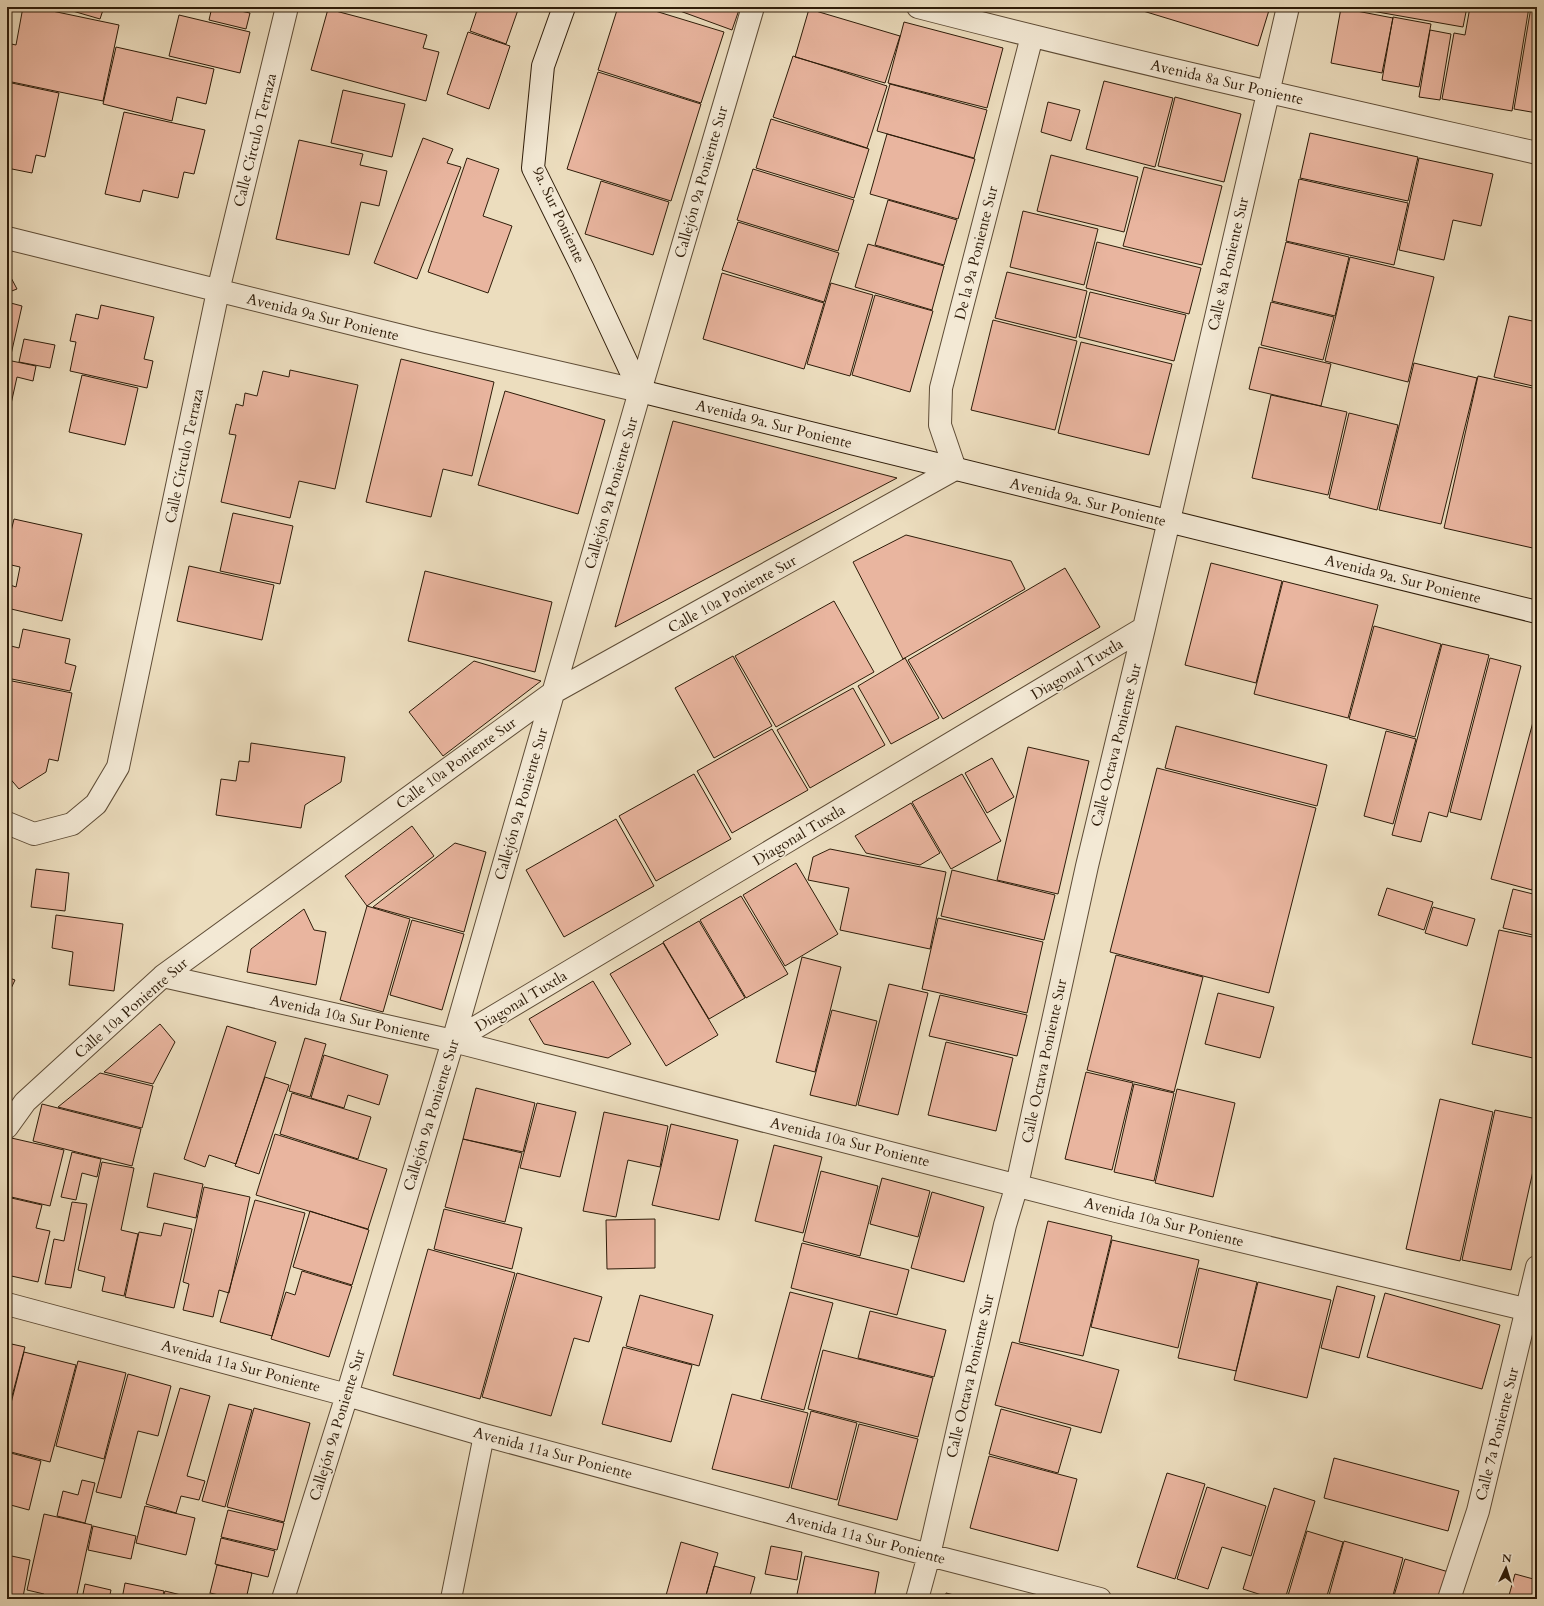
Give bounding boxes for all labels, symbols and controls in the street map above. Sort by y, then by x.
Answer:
street label: Avenida 8a Sur Poniente [1149,55,1306,109]
street label: Calle Círculo Terraza [229,71,281,209]
street label: Callejón 9a Poniente Sur [670,103,732,260]
street label: 9a. Sur Poniente [528,164,590,266]
street label: De la 9a Poniente Sur [950,183,1002,322]
street label: Calle 8a Poniente Sur [1203,195,1253,333]
street label: Avenida 9a Sur Poniente [245,288,401,346]
street label: Calle Círculo Terraza [160,386,208,525]
street label: Avenida 9a. Sur Poniente [694,395,854,453]
street label: Callejón 9a Poniente Sur [580,414,642,571]
street label: Avenida 9a. Sur Poniente [1008,473,1168,531]
street label: Calle 10a Poniente Sur [664,550,800,638]
street label: Avenida 9a. Sur Poniente [1323,550,1483,608]
street label: Diagonal Tuxtla [1027,633,1127,704]
street label: Calle Octava Poniente Sur [1086,661,1146,829]
street label: Calle 10a Poniente Sur [392,712,521,813]
street label: Callejón 9a Poniente Sur [490,725,552,882]
street label: Diagonal Tuxtla [749,799,849,870]
street label: Calle 10a Poniente Sur [70,953,192,1063]
street label: Diagonal Tuxtla [471,965,571,1036]
street label: Calle Octava Poniente Sur [1017,977,1071,1145]
street label: Avenida 10a Sur Poniente [268,990,432,1046]
street label: Callejón 9a Poniente Sur [398,1036,464,1193]
street label: Avenida 10a Sur Poniente [768,1112,932,1172]
street label: Avenida 10a Sur Poniente [1082,1192,1246,1252]
street label: Calle Octava Poniente Sur [941,1292,999,1460]
street label: Avenida 11a Sur Poniente [159,1335,323,1397]
street label: Callejón 9a Poniente Sur [304,1346,370,1503]
street label: Calle 7a Poniente Sur [1471,1365,1523,1503]
street label: Avenida 11a Sur Poniente [471,1422,635,1484]
street label: Avenida 11a Sur Poniente [784,1507,948,1569]
north arrow [1486,1548,1526,1588]
text: N [1501,1551,1512,1566]

